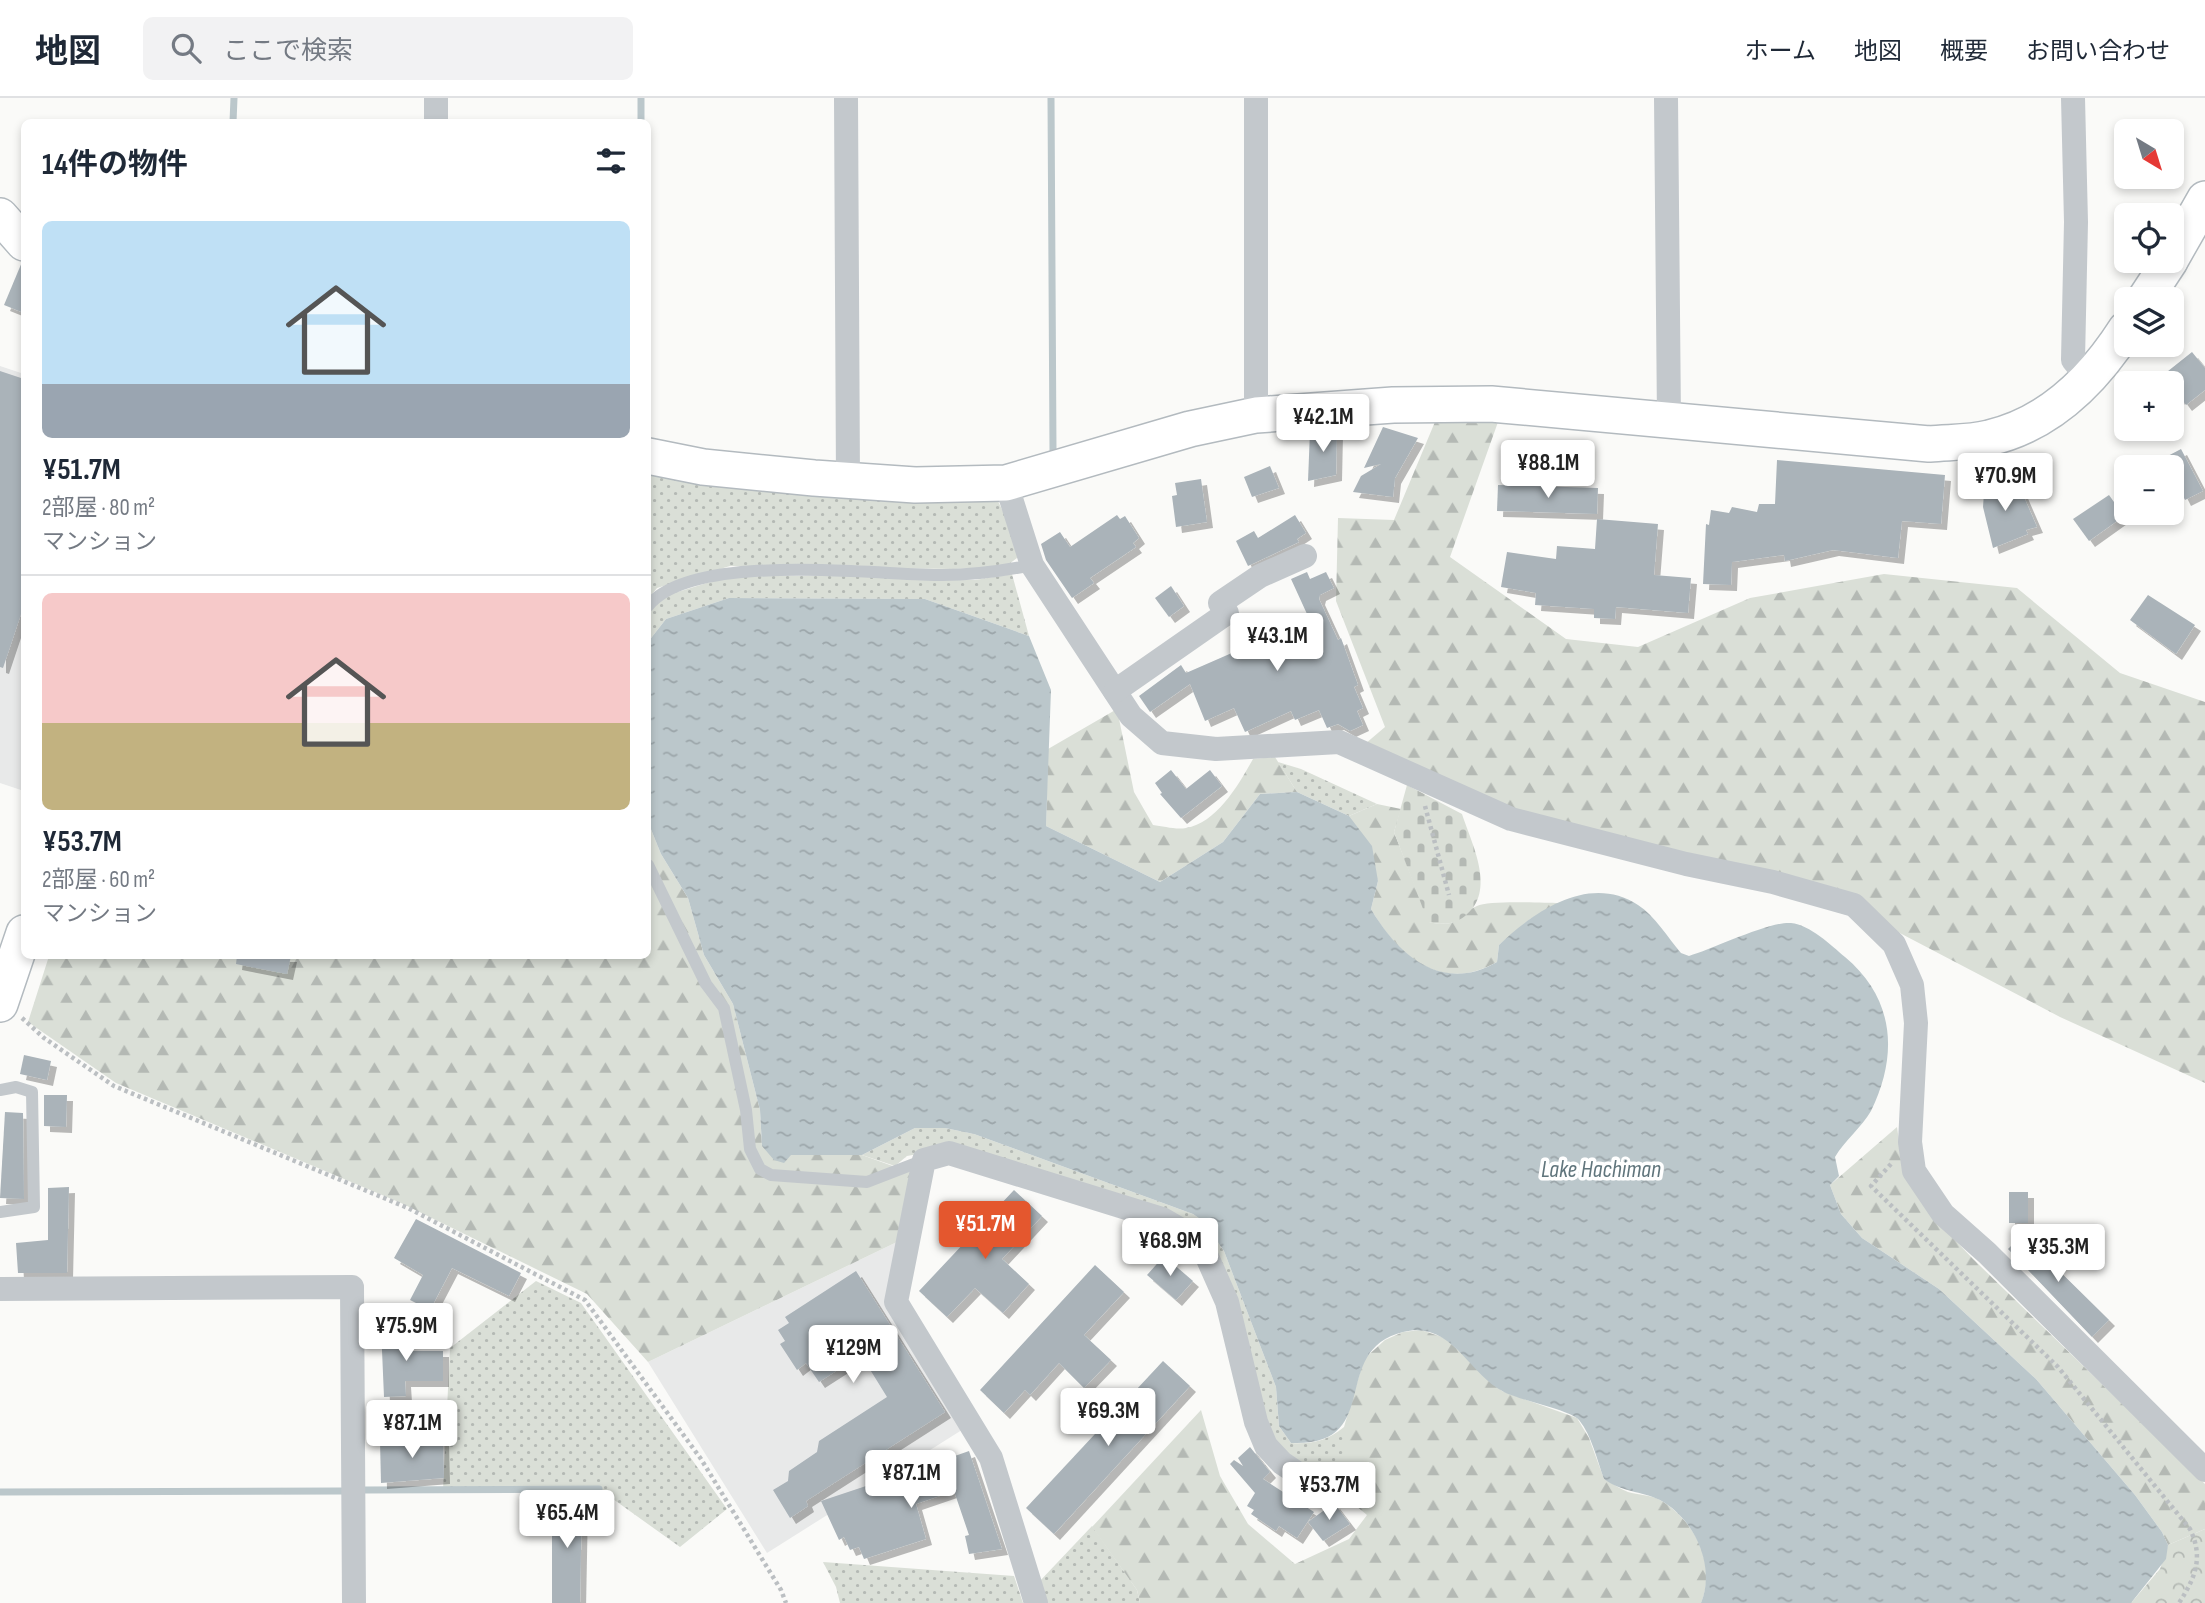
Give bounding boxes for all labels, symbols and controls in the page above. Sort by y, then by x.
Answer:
search box [143,17,633,80]
icon: search [167,29,205,67]
text: 地図 [35,32,101,72]
text: ここで検索 [223,36,353,67]
text: ホーム [1745,37,1816,66]
text: 地図 [1854,37,1902,66]
text: 概要 [1940,37,1988,66]
text: お問い合わせ [2026,37,2170,66]
north arrow [2114,119,2184,189]
map controls [2114,119,2184,525]
icon: filters [592,142,630,180]
text: 14件の物件 [42,147,188,183]
button: locate [2114,203,2184,273]
icon: home [273,267,399,393]
button: layers [2114,287,2184,357]
button: + [2114,371,2184,441]
pin: ¥42.1M [1266,394,1380,454]
text: ¥42.1M [1292,403,1354,431]
pin: ¥88.1M [1491,440,1605,500]
text: ¥88.1M [1517,449,1579,477]
text: ¥51.7M [42,452,121,488]
pin: ¥70.9M [1948,454,2062,513]
button: − [2114,455,2184,525]
text: ¥70.9M [1974,462,2036,490]
text: 2部屋 · 80 m² [42,494,155,522]
text: マンション [42,528,157,556]
pin: ¥43.1M [1220,614,1334,673]
text: ¥43.1M [1246,622,1308,650]
icon: home [273,639,399,765]
text: ¥53.7M [42,824,122,860]
text: 2部屋 · 60 m² [42,866,155,894]
text: マンション [42,900,157,928]
water label: Lake Hachiman [1541,1155,1661,1184]
pin: ¥51.7M [928,1202,1042,1261]
text: ¥51.7M [955,1210,1015,1238]
pin: ¥68.9M [1113,1218,1227,1278]
pin: ¥35.3M [2001,1224,2115,1284]
text: ¥68.9M [1138,1227,1202,1255]
text: ¥35.3M [2027,1233,2089,1261]
pin: ¥75.9M [349,1304,463,1363]
text: ¥75.9M [375,1312,437,1340]
pin: ¥129M [804,1326,902,1385]
text: ¥129M [825,1334,881,1362]
pin: ¥69.3M [1051,1388,1165,1448]
text: ¥69.3M [1076,1397,1140,1425]
pin: ¥87.1M [355,1400,469,1460]
text: ¥87.1M [382,1409,442,1437]
pin: ¥87.1M [854,1450,968,1510]
text: ¥87.1M [881,1459,941,1487]
pin: ¥53.7M [1272,1462,1386,1522]
text: ¥53.7M [1298,1471,1360,1499]
pin: ¥65.4M [510,1490,624,1550]
text: ¥65.4M [535,1499,599,1527]

